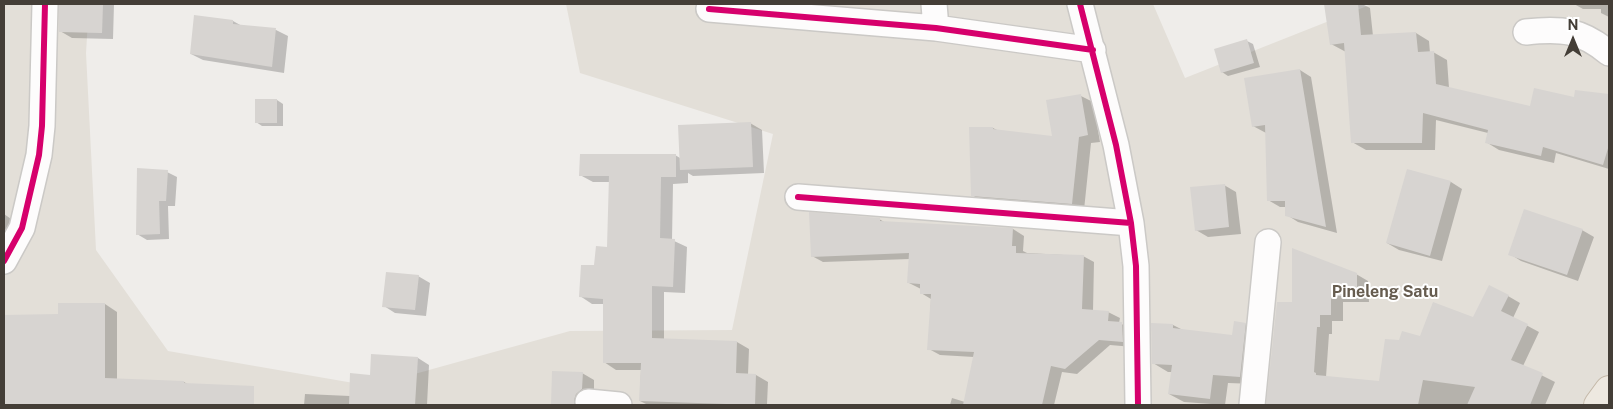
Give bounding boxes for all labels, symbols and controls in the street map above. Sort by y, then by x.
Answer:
north arrow [1548,15,1598,65]
text: N [1568,17,1578,33]
district label: Pineleng Satu [1332,282,1438,302]

